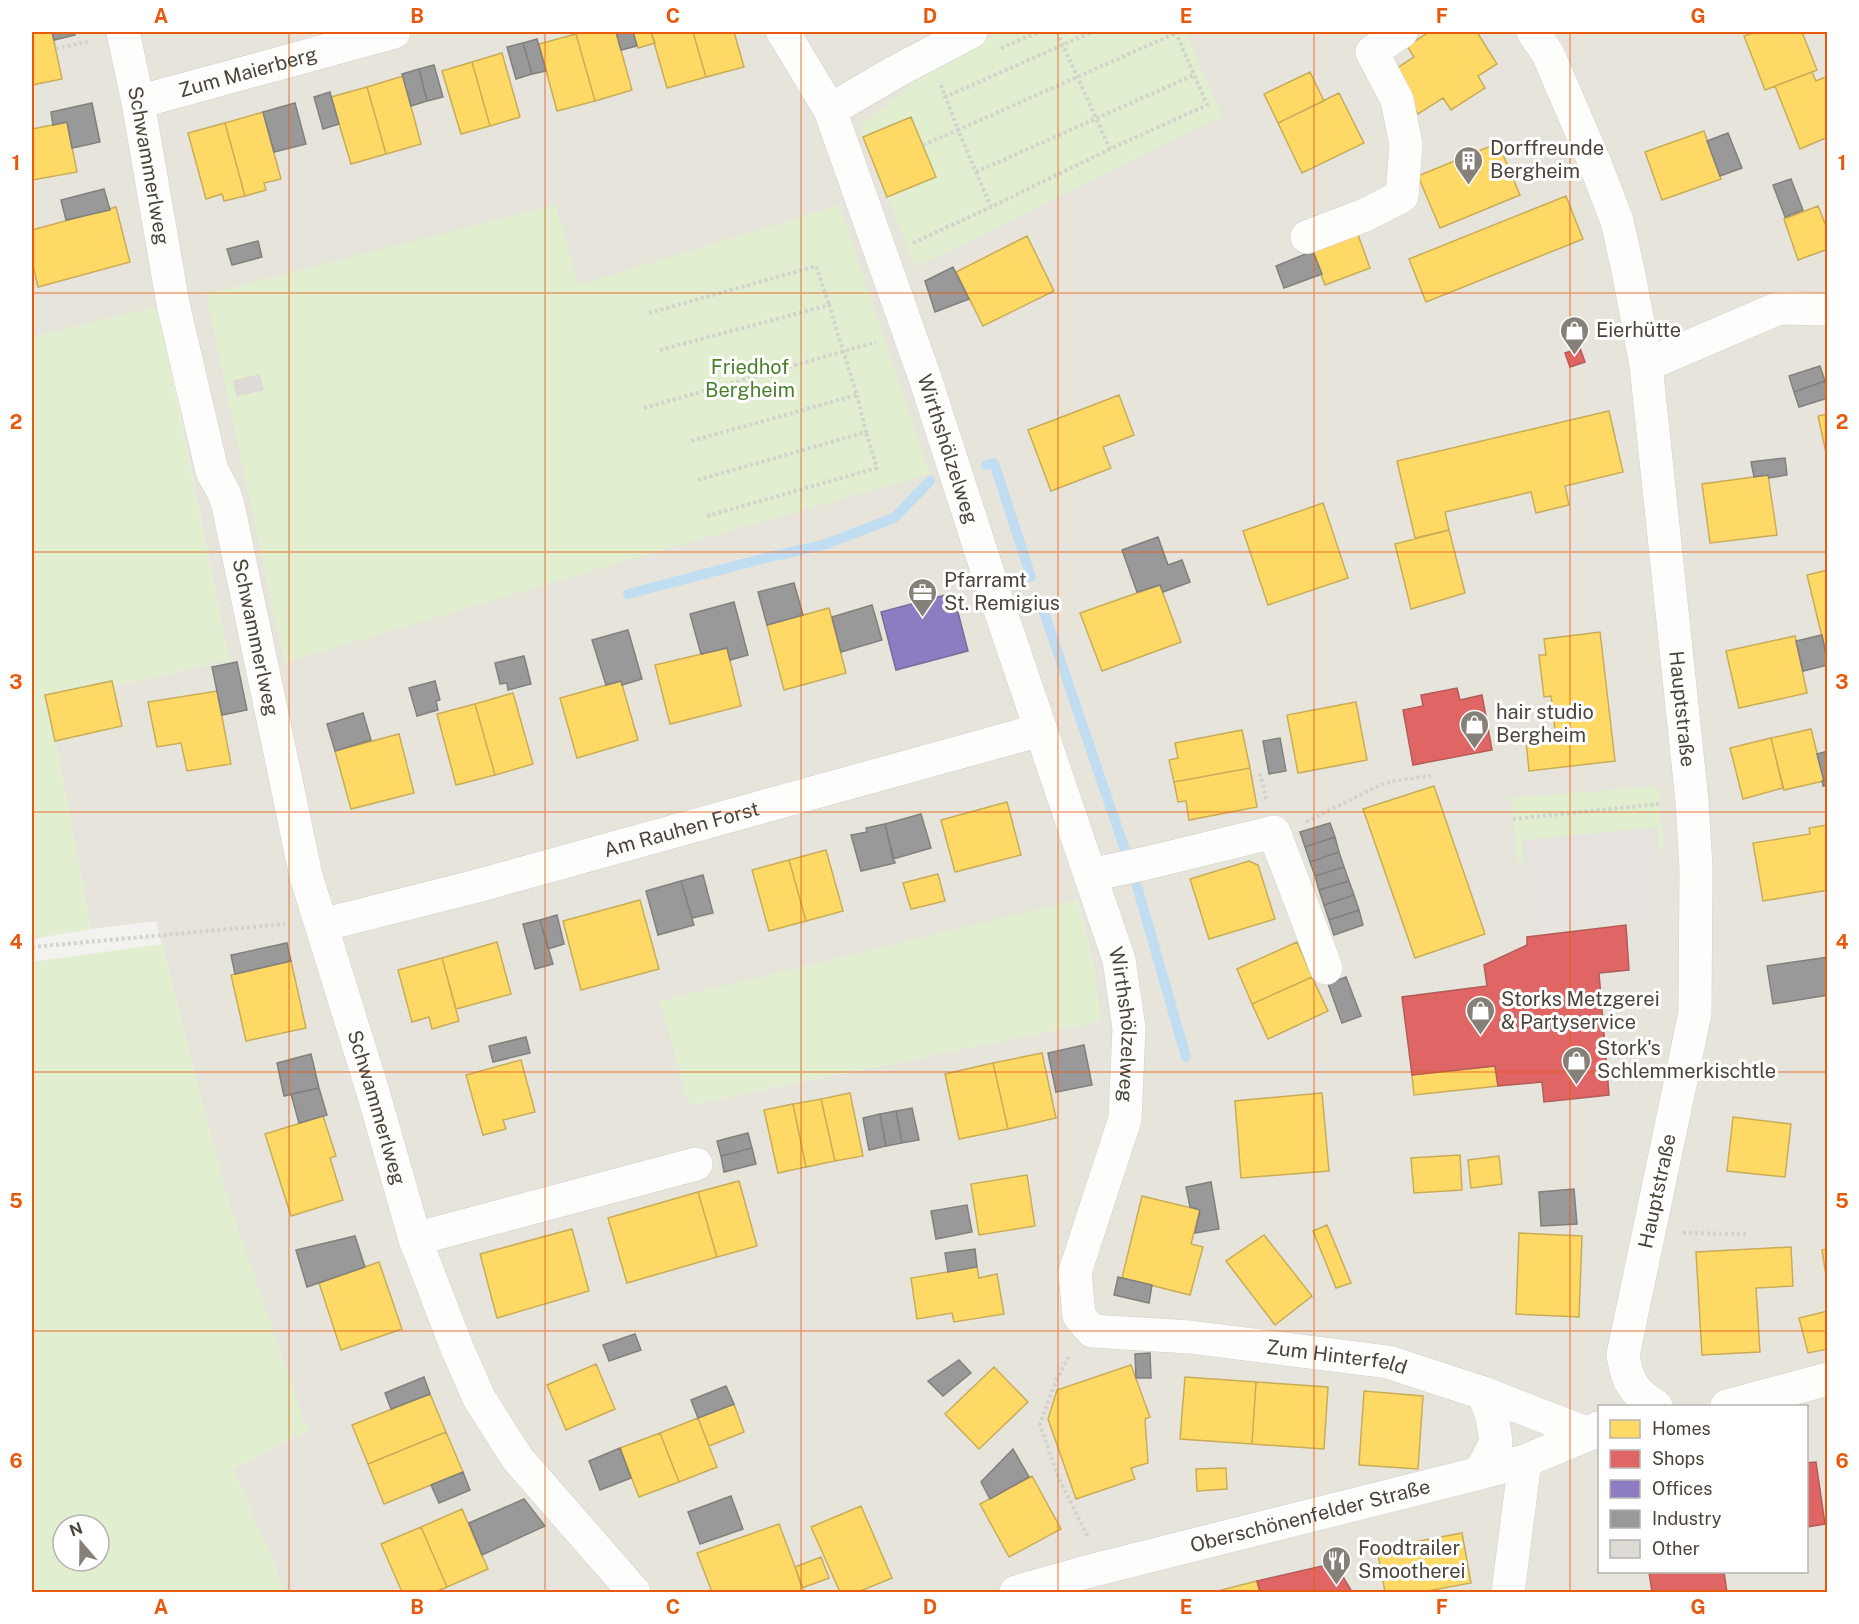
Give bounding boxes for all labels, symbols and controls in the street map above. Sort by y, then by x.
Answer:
text: A [154,4,168,28]
text: B [410,4,424,28]
text: C [666,4,680,28]
text: D [923,4,937,28]
text: E [1180,4,1192,28]
text: F [1436,4,1448,28]
text: G [1690,4,1706,28]
street label: Zum Maierberg [176,42,320,102]
street label: Schwammerlweg [123,84,175,247]
place label: Dorffreunde Bergheim [1490,136,1604,183]
building icon: Dorffreunde Bergheim [1453,144,1485,186]
text: 1 [12,151,20,175]
text: 1 [1838,151,1846,175]
shop icon: Eierhütte [1559,314,1591,356]
place label: Eierhütte [1596,318,1681,342]
park label: Friedhof Bergheim [705,355,795,402]
street label: Wirthshölzelweg [913,371,983,527]
text: 2 [10,410,22,434]
text: 2 [1836,410,1848,434]
street label: Schwammerlweg [228,556,284,718]
place label: Pfarramt St. Remigius [944,568,1060,615]
office icon: Pfarramt St. Remigius [907,576,939,618]
street label: Hauptstraße [1664,650,1700,768]
text: 3 [9,670,23,694]
text: 3 [1835,670,1849,694]
place label: hair studio Bergheim [1496,700,1594,747]
shop icon: hair studio Bergheim [1459,708,1491,750]
street label: Am Rauhen Forst [601,796,762,862]
text: 4 [9,930,23,954]
text: 4 [1835,930,1849,954]
street label: Wirthshölzelweg [1104,944,1141,1103]
place label: Storks Metzgerei & Partyservice [1501,987,1660,1034]
shop icon: Storks Metzgerei & Partyservice [1464,994,1496,1036]
street label: Schwammerlweg [343,1027,411,1188]
place label: Stork's Schlemmerkischtle [1597,1036,1776,1083]
shop icon: Stork's Schlemmerkischtle [1560,1044,1592,1086]
street label: Hauptstraße [1633,1131,1681,1251]
text: 5 [9,1189,23,1213]
text: 5 [1835,1189,1849,1213]
street label: Zum Hinterfeld [1265,1335,1410,1379]
legend [1598,1405,1808,1573]
text: Homes [1652,1418,1711,1439]
text: Shops [1652,1448,1704,1469]
text: 6 [9,1449,23,1473]
text: 6 [1835,1449,1849,1473]
street label: Oberschönenfelder Straße [1188,1474,1433,1557]
text: Offices [1652,1478,1712,1499]
text: Industry [1652,1508,1722,1529]
north arrow [51,1513,111,1573]
text: N [67,1518,85,1540]
place label: Foodtrailer Smootherei [1358,1536,1465,1583]
text: Other [1652,1538,1700,1559]
restaurant icon: Foodtrailer Smootherei [1321,1544,1353,1586]
text: A [154,1595,168,1619]
text: B [410,1595,424,1619]
text: C [666,1595,680,1619]
text: D [923,1595,937,1619]
text: E [1180,1595,1192,1619]
text: F [1436,1595,1448,1619]
text: G [1690,1595,1706,1619]

